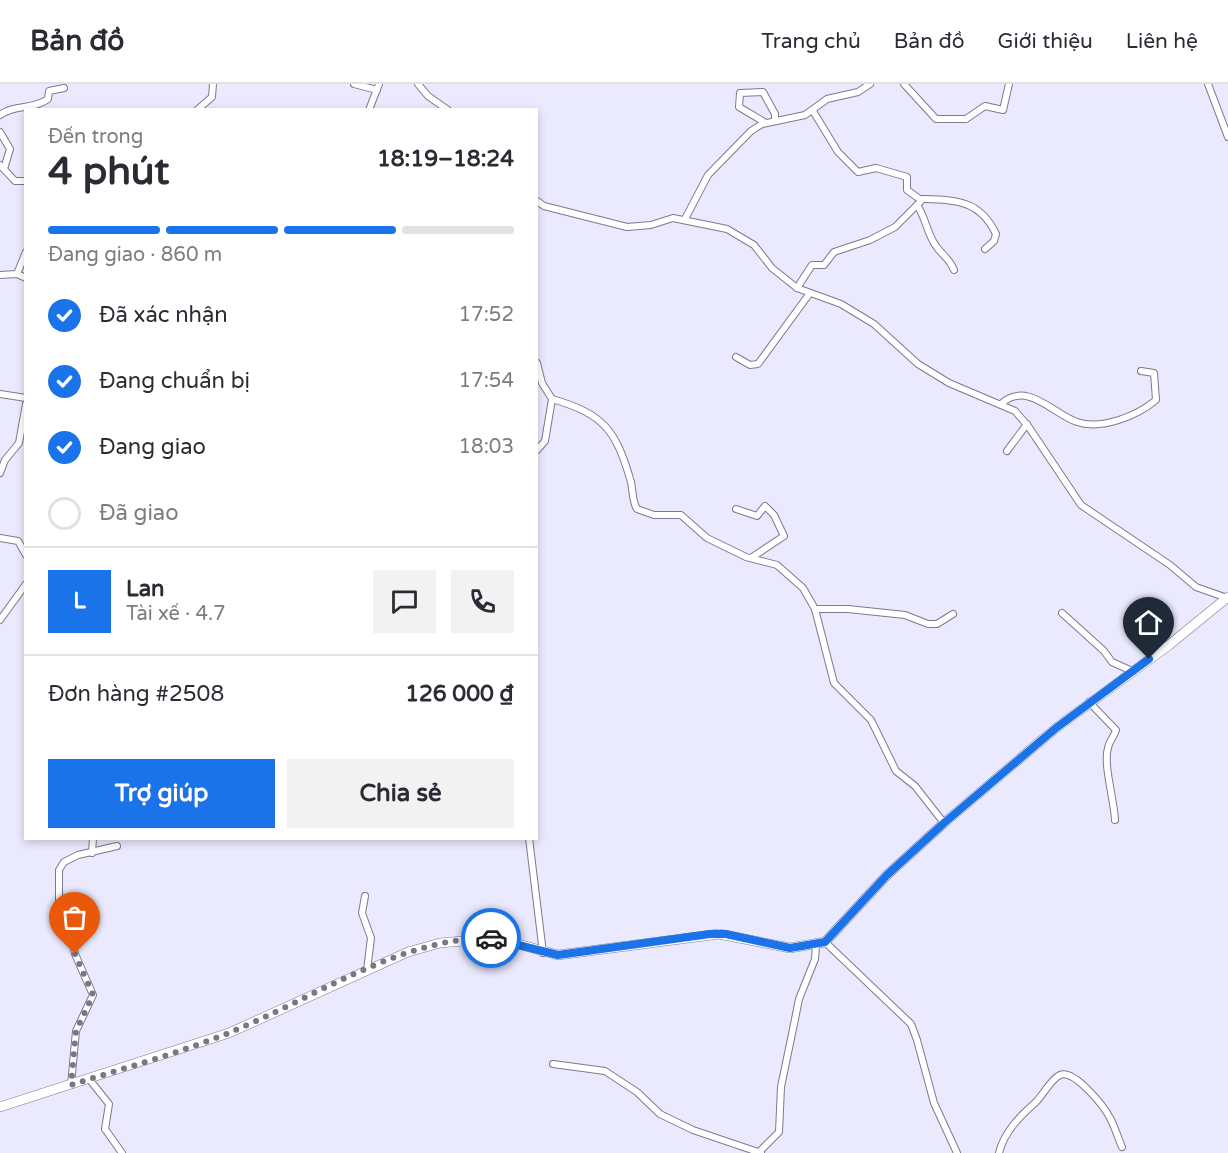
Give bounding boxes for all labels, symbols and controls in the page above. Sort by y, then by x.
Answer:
text: Bản đồ [30,24,124,58]
text: Trang chủ [761,29,861,54]
text: Bản đồ [894,29,965,54]
text: Giới thiệu [998,29,1093,54]
text: Liên hệ [1126,29,1198,54]
text: Đến trong [48,125,143,149]
text: 18:19–18:24 [377,146,514,172]
text: 4 phút [48,148,170,195]
text: Đang giao · 860 m [48,243,222,267]
icon: check [48,299,81,332]
text: Đã xác nhận [99,302,228,328]
text: 17:52 [459,303,514,327]
icon: check [48,365,81,398]
text: Đang chuẩn bị [99,368,250,394]
text: 17:54 [459,369,514,393]
icon: check [48,431,81,464]
text: Đang giao [99,434,206,460]
text: 18:03 [459,435,514,459]
text: Đã giao [99,500,179,526]
button: chat [373,570,436,633]
button: phone [451,570,514,633]
text: Lan [126,576,164,602]
text: L [73,588,86,614]
pin [1123,597,1174,659]
text: Tài xế · 4.7 [126,602,226,626]
icon: home [1132,606,1165,639]
text: Đơn hàng #2508 [48,681,224,707]
text: 126 000 ₫ [405,681,514,707]
button: Trợ giúp [48,759,275,828]
button: Chia sẻ [287,759,514,828]
pin [49,892,100,954]
icon: bag [58,901,91,934]
courier [461,908,521,968]
icon: car [475,922,508,955]

